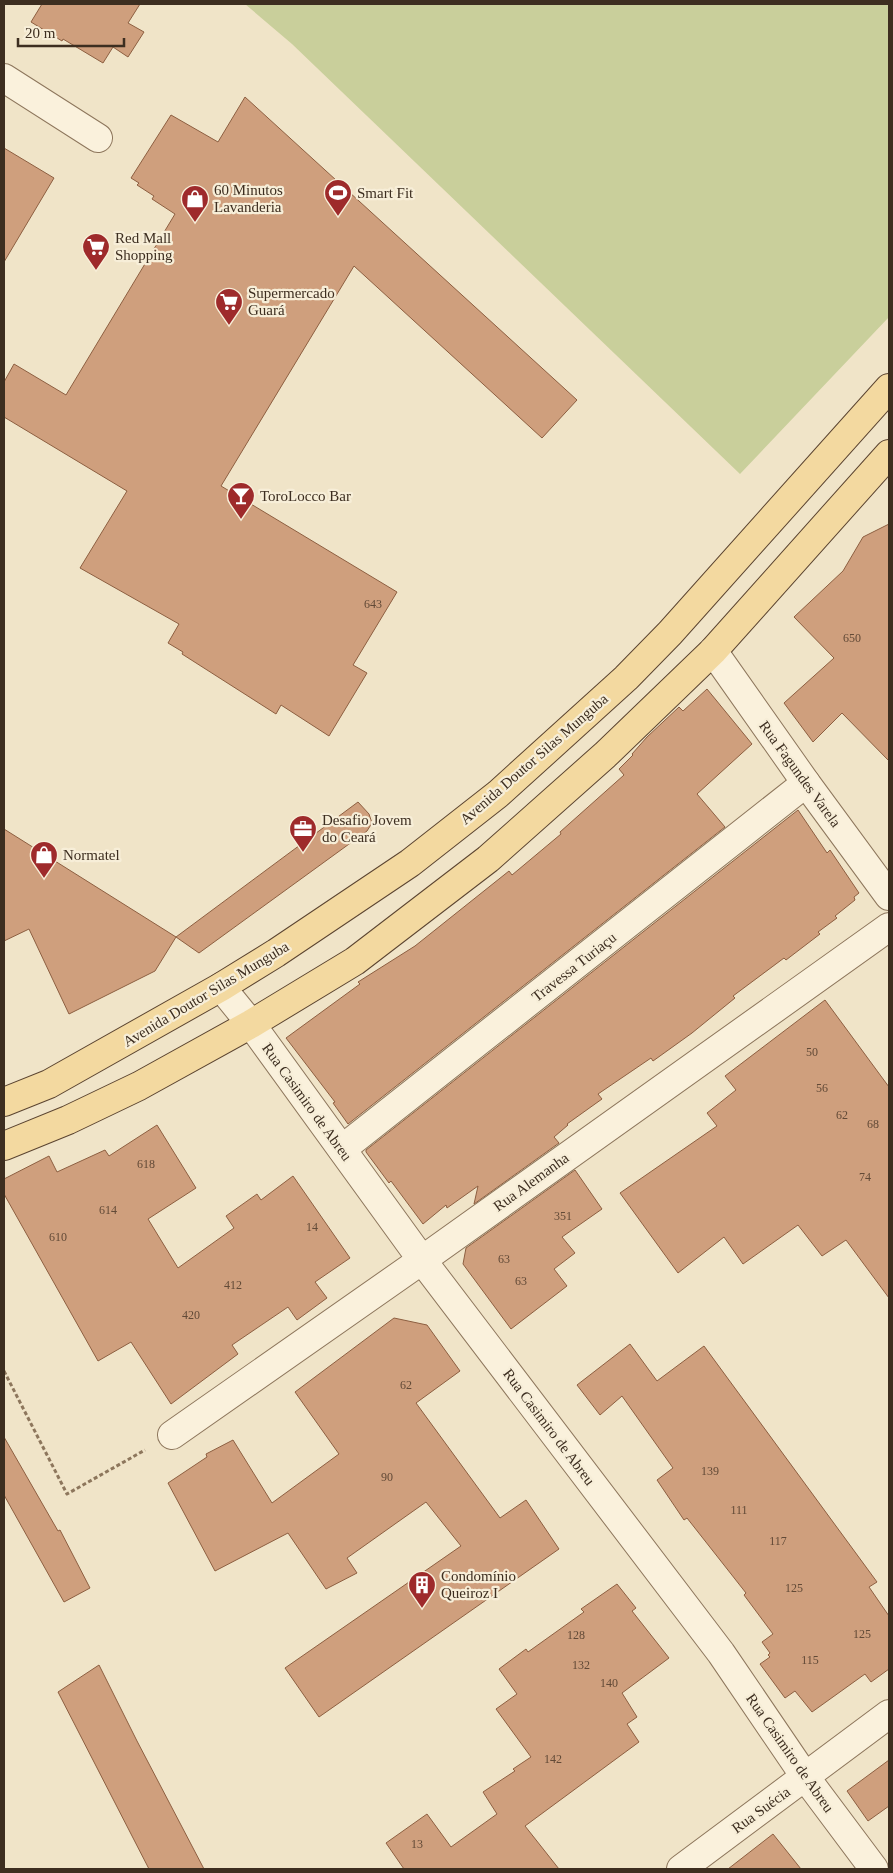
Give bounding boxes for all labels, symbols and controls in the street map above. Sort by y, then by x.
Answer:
scale bar [18,15,124,47]
text: 20 m [25,25,56,41]
sports icon: Smart Fit [323,178,353,217]
place label: 60 Minutos Lavanderia [214,182,283,215]
shop icon: 60 Minutos Lavanderia [180,184,210,223]
place label: Smart Fit [357,185,414,201]
place label: Red Mall Shopping [115,230,173,263]
supermarket icon: Red Mall Shopping [81,232,111,271]
place label: Supermercado Guará [248,285,335,318]
supermarket icon: Supermercado Guará [214,287,244,326]
bar icon: ToroLocco Bar [226,481,256,520]
place label: ToroLocco Bar [260,488,351,504]
house number: 643 [364,597,382,611]
house number: 650 [843,631,861,645]
street label: Avenida Doutor Silas Munguba [457,690,611,827]
street label: Rua Fagundes Varela [756,718,844,830]
place label: Desafio Jovem do Ceará [322,812,412,845]
office icon: Desafio Jovem do Ceará [288,814,318,853]
shop icon: Normatel [29,840,59,879]
place label: Normatel [63,847,120,863]
street label: Travessa Turiaçu [529,929,620,1005]
street label: Avenida Doutor Silas Munguba [120,938,292,1050]
street label: Rua Casimiro de Abreu [259,1040,355,1164]
house number: 50 [806,1045,818,1059]
house number: 56 [816,1081,828,1095]
house number: 62 [836,1108,848,1122]
house number: 68 [867,1117,879,1131]
street label: Rua Alemanha [490,1149,572,1215]
house number: 618 [137,1157,155,1171]
house number: 74 [859,1170,871,1184]
house number: 614 [99,1203,117,1217]
house number: 351 [554,1209,572,1223]
house number: 14 [306,1220,318,1234]
house number: 610 [49,1230,67,1244]
house number: 63 [498,1252,510,1266]
house number: 63 [515,1274,527,1288]
house number: 412 [224,1278,242,1292]
house number: 420 [182,1308,200,1322]
street label: Rua Casimiro de Abreu [500,1366,598,1489]
house number: 62 [400,1378,412,1392]
house number: 139 [701,1464,719,1478]
house number: 90 [381,1470,393,1484]
house number: 111 [730,1503,748,1517]
house number: 117 [769,1534,787,1548]
place label: Condomínio Queiroz I [441,1568,516,1601]
building icon: Condomínio Queiroz I [407,1570,437,1609]
house number: 125 [785,1581,803,1595]
house number: 125 [853,1627,871,1641]
house number: 128 [567,1628,585,1642]
house number: 115 [801,1653,819,1667]
house number: 132 [572,1658,590,1672]
house number: 140 [600,1676,618,1690]
street label: Rua Casimiro de Abreu [743,1691,837,1816]
house number: 142 [544,1752,562,1766]
street label: Rua Suécia [729,1783,793,1836]
house number: 13 [411,1837,423,1851]

